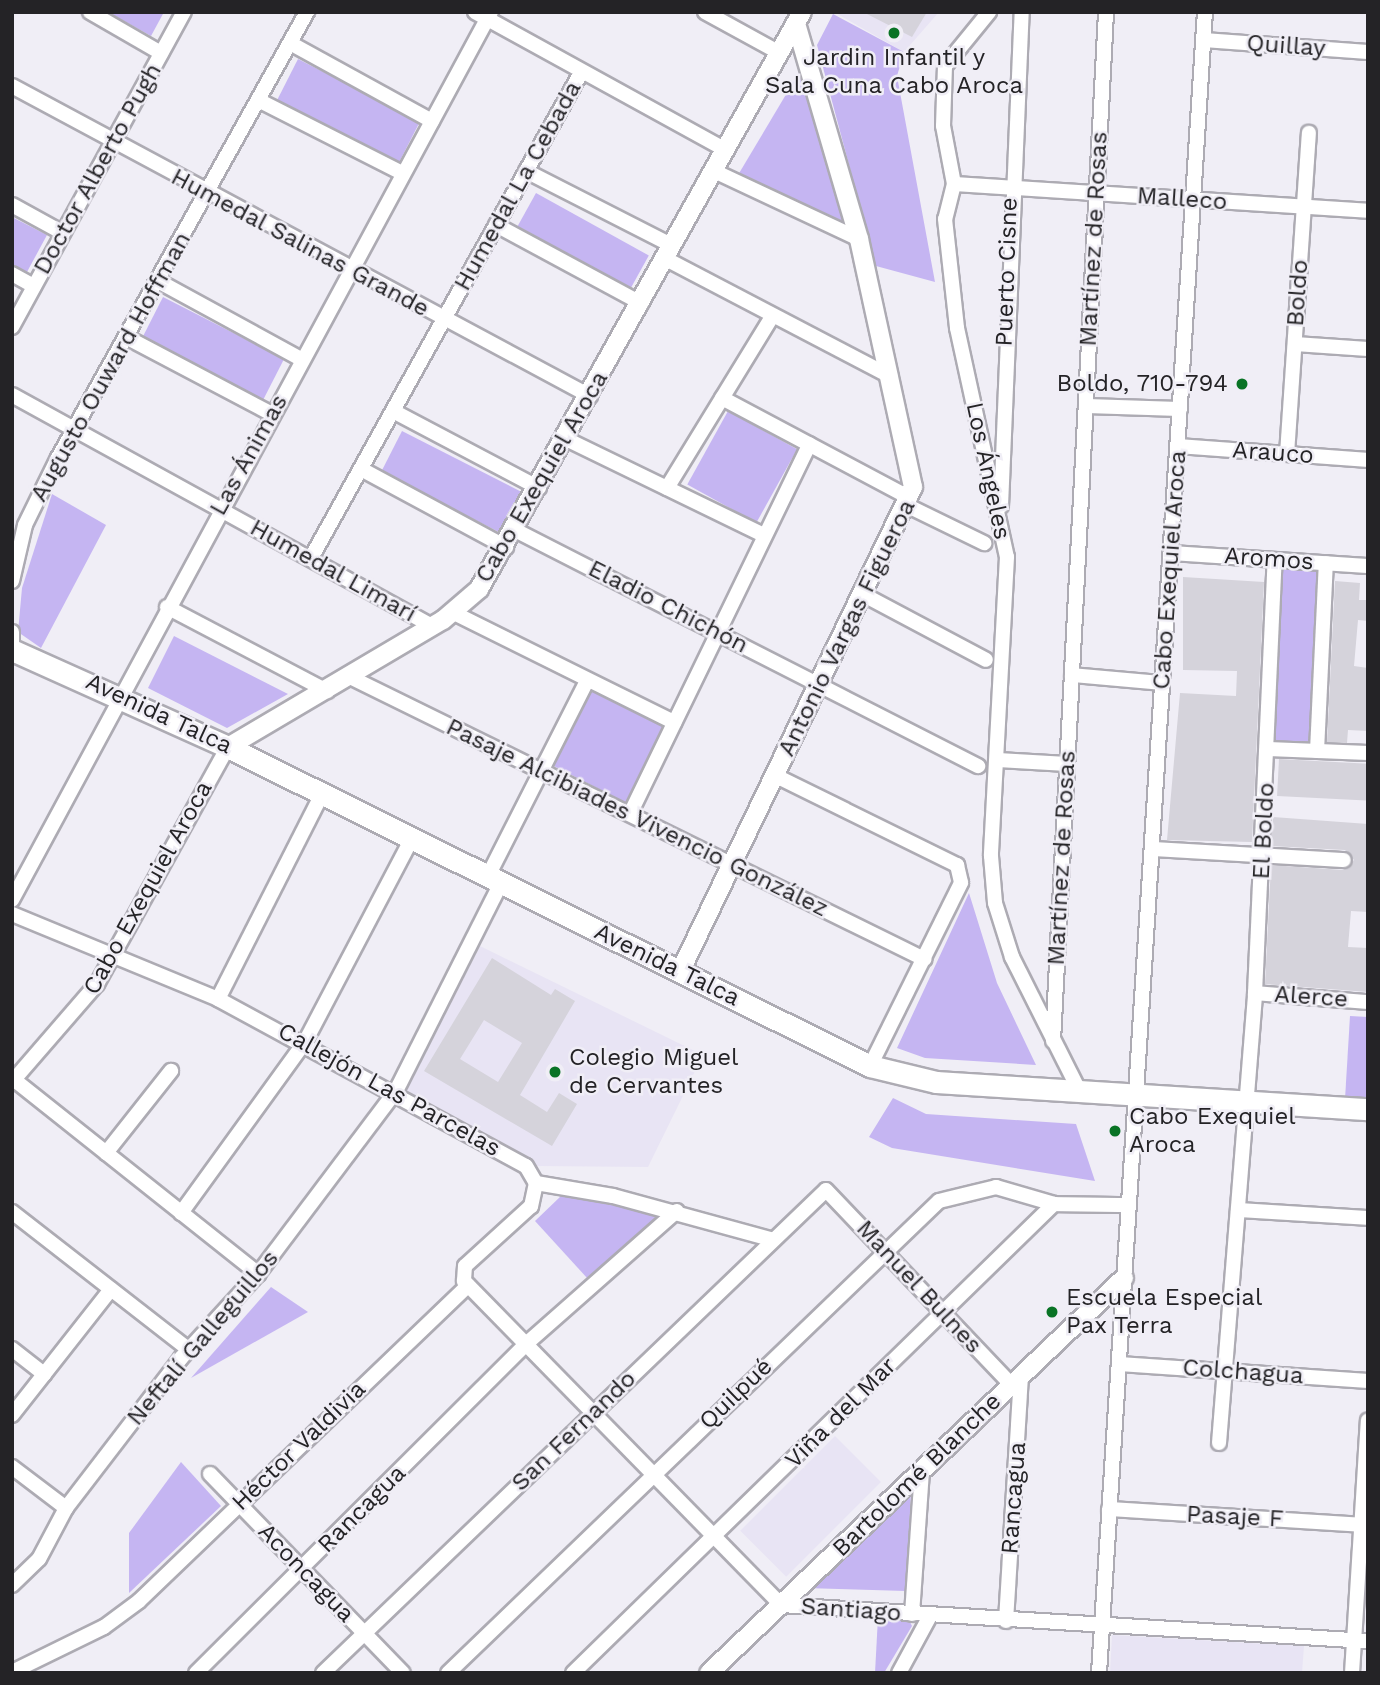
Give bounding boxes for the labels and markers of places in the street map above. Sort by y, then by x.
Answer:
marker: Jardin Infantil y Sala Cuna Cabo Aroca [886,25,902,41]
place label: Jardin Infantil y Sala Cuna Cabo Aroca [764,44,1024,100]
place label: Boldo, 710-794 [1056,370,1228,398]
marker: Boldo, 710-794 [1234,376,1250,392]
place label: Colegio Miguel de Cervantes [569,1044,738,1100]
marker: Colegio Miguel de Cervantes [547,1064,563,1080]
place label: Cabo Exequiel Aroca [1129,1103,1296,1159]
marker: Cabo Exequiel Aroca [1107,1123,1123,1139]
place label: Escuela Especial Pax Terra [1066,1284,1263,1340]
marker: Escuela Especial Pax Terra [1044,1304,1060,1320]

